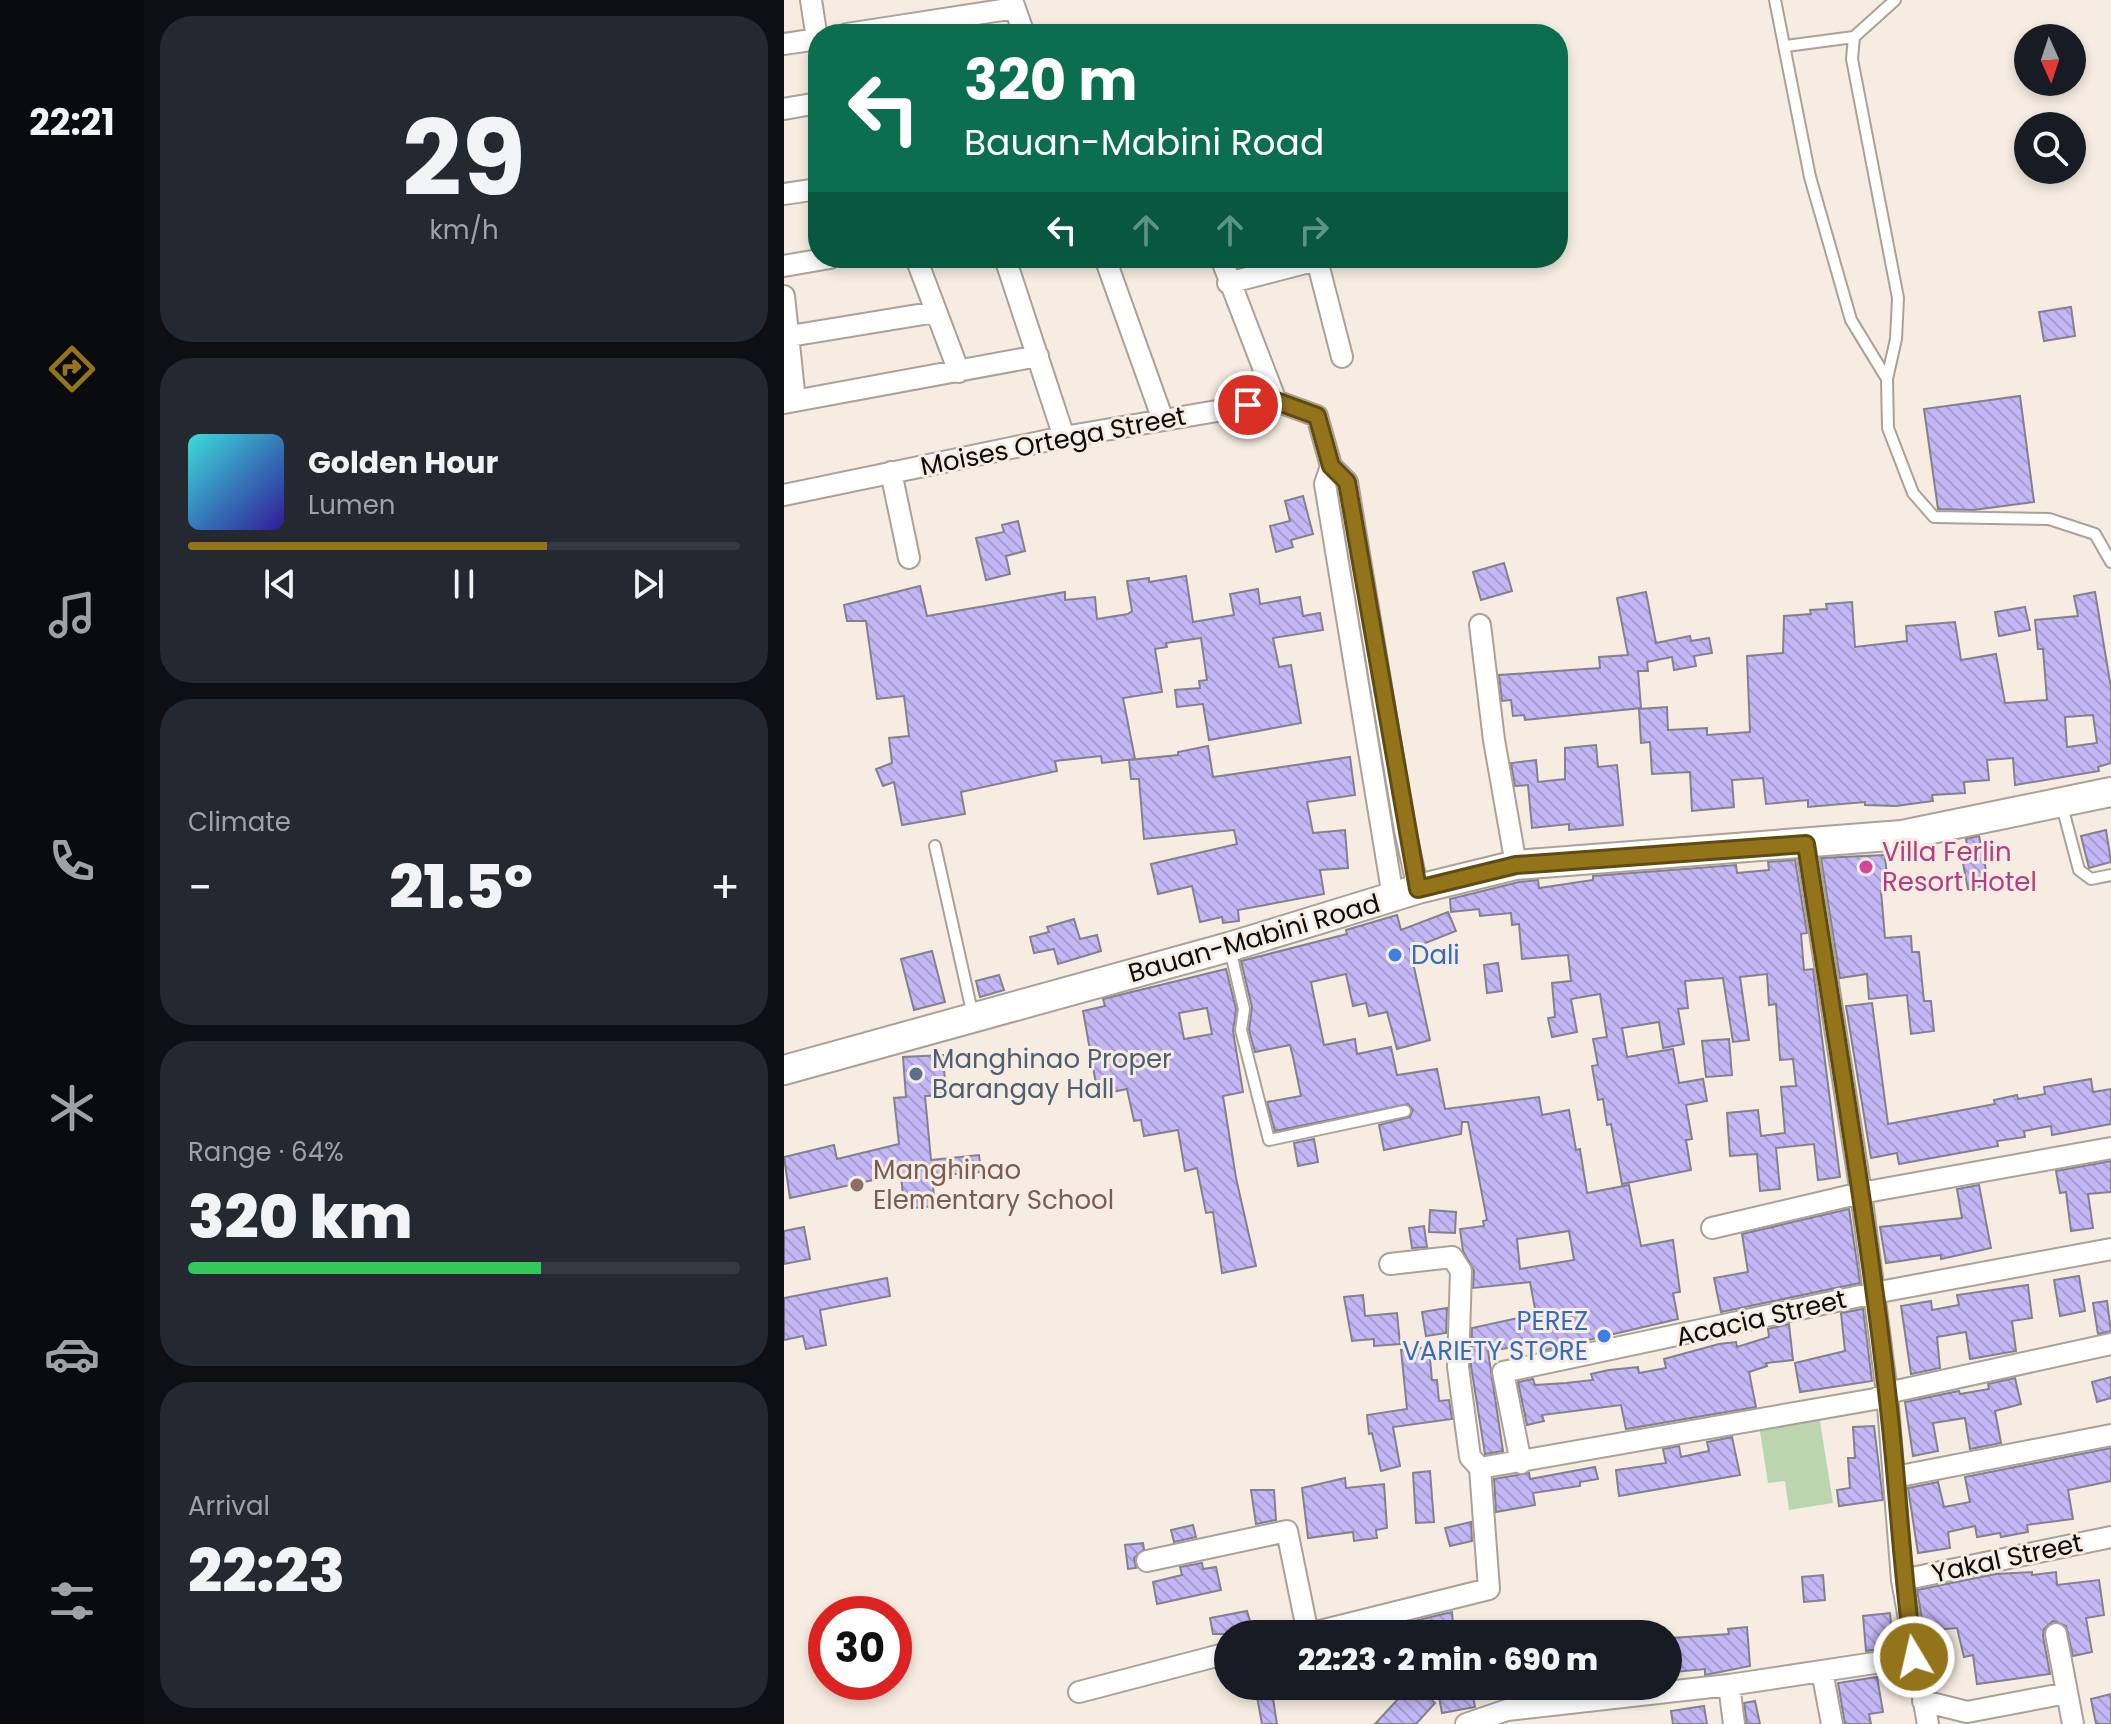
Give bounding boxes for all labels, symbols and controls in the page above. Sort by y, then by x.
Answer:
north arrow [2014,24,2086,96]
map controls [2014,24,2086,184]
text: 320 m [964,41,1138,120]
icon: left [832,56,936,160]
text: 29 [402,86,526,231]
text: 22:21 [29,97,115,148]
button: search [2014,112,2086,184]
text: Bauan-Mabini Road [964,117,1324,168]
icon: left [1040,208,1084,252]
icon: ahead [1124,208,1168,252]
icon: ahead [1208,208,1252,252]
icon: right [1292,208,1336,252]
text: km/h [429,212,499,248]
icon: directions [44,341,100,397]
pin [1214,371,1282,439]
icon: arrive [1226,383,1270,427]
street label: Moises Ortega Street [917,398,1189,484]
text: Golden Hour [308,441,498,484]
text: Lumen [308,487,395,523]
icon: previous [258,562,302,606]
icon: pause [442,562,486,606]
icon: next [626,562,670,606]
icon: music [44,587,100,643]
text: Climate [188,804,291,840]
icon: phone [44,833,100,889]
place label: Villa Ferlin Resort Hotel [1882,834,2037,900]
text: 21.5° [389,845,533,929]
text: − [188,857,212,918]
text: + [710,857,740,918]
marker: Villa Ferlin Resort Hotel [1857,858,1875,876]
street label: Bauan-Mabini Road [1124,885,1384,991]
place label: Dali [1411,937,1460,973]
marker: Dali [1386,946,1404,964]
place label: Manghinao Proper Barangay Hall [932,1041,1172,1107]
marker: Manghinao Proper Barangay Hall [907,1065,925,1083]
icon: climate [44,1080,100,1136]
text: Range · 64% [188,1134,344,1170]
place label: Manghinao Elementary School [873,1152,1114,1218]
text: 320 km [188,1175,412,1259]
marker: Manghinao Elementary School [848,1176,866,1194]
street label: Acacia Street [1672,1281,1850,1355]
place label: PEREZ VARIETY STORE [1402,1303,1588,1369]
icon: car [44,1326,100,1382]
marker: PEREZ VARIETY STORE [1595,1327,1613,1345]
text: Arrival [188,1488,270,1524]
street label: Yakal Street [1928,1524,2086,1592]
text: 22:23 [188,1529,345,1613]
icon: filters [44,1573,100,1629]
speed limit sign: 30 [808,1596,912,1700]
position arrow [1872,1615,1956,1699]
text: 22:23 · 2 min · 690 m [1298,1638,1598,1681]

